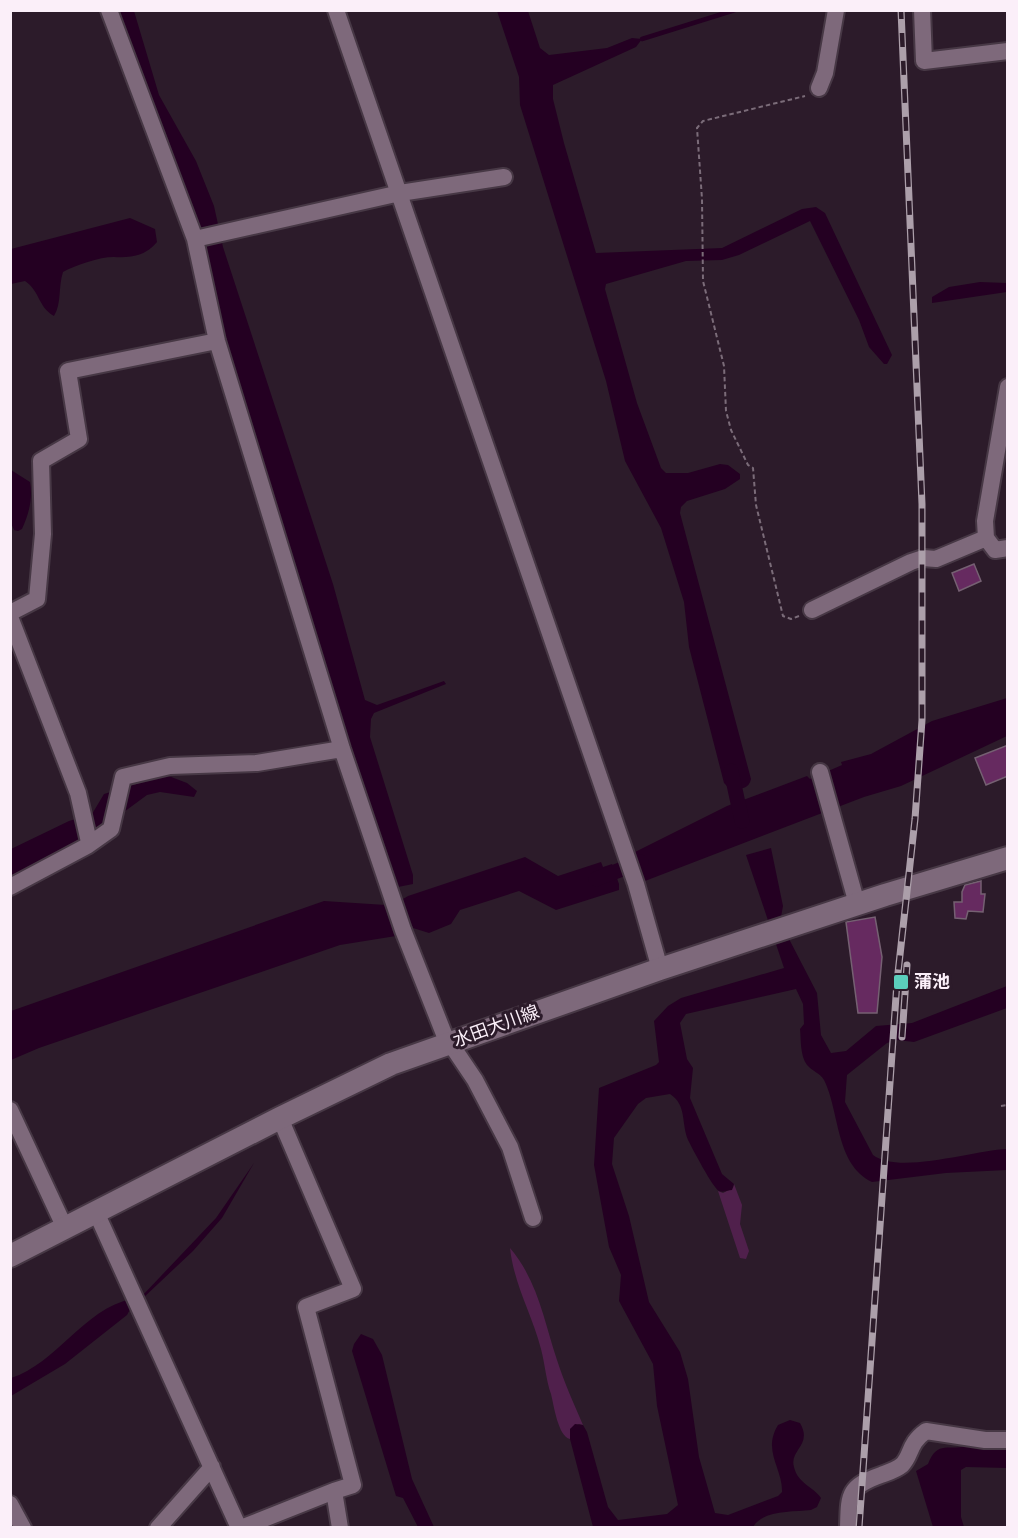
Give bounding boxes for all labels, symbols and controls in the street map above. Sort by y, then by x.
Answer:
place label: 蒲池 [914,967,950,993]
marker: 蒲池 [892,973,910,991]
street label: 水田大川線 [449,997,542,1052]

